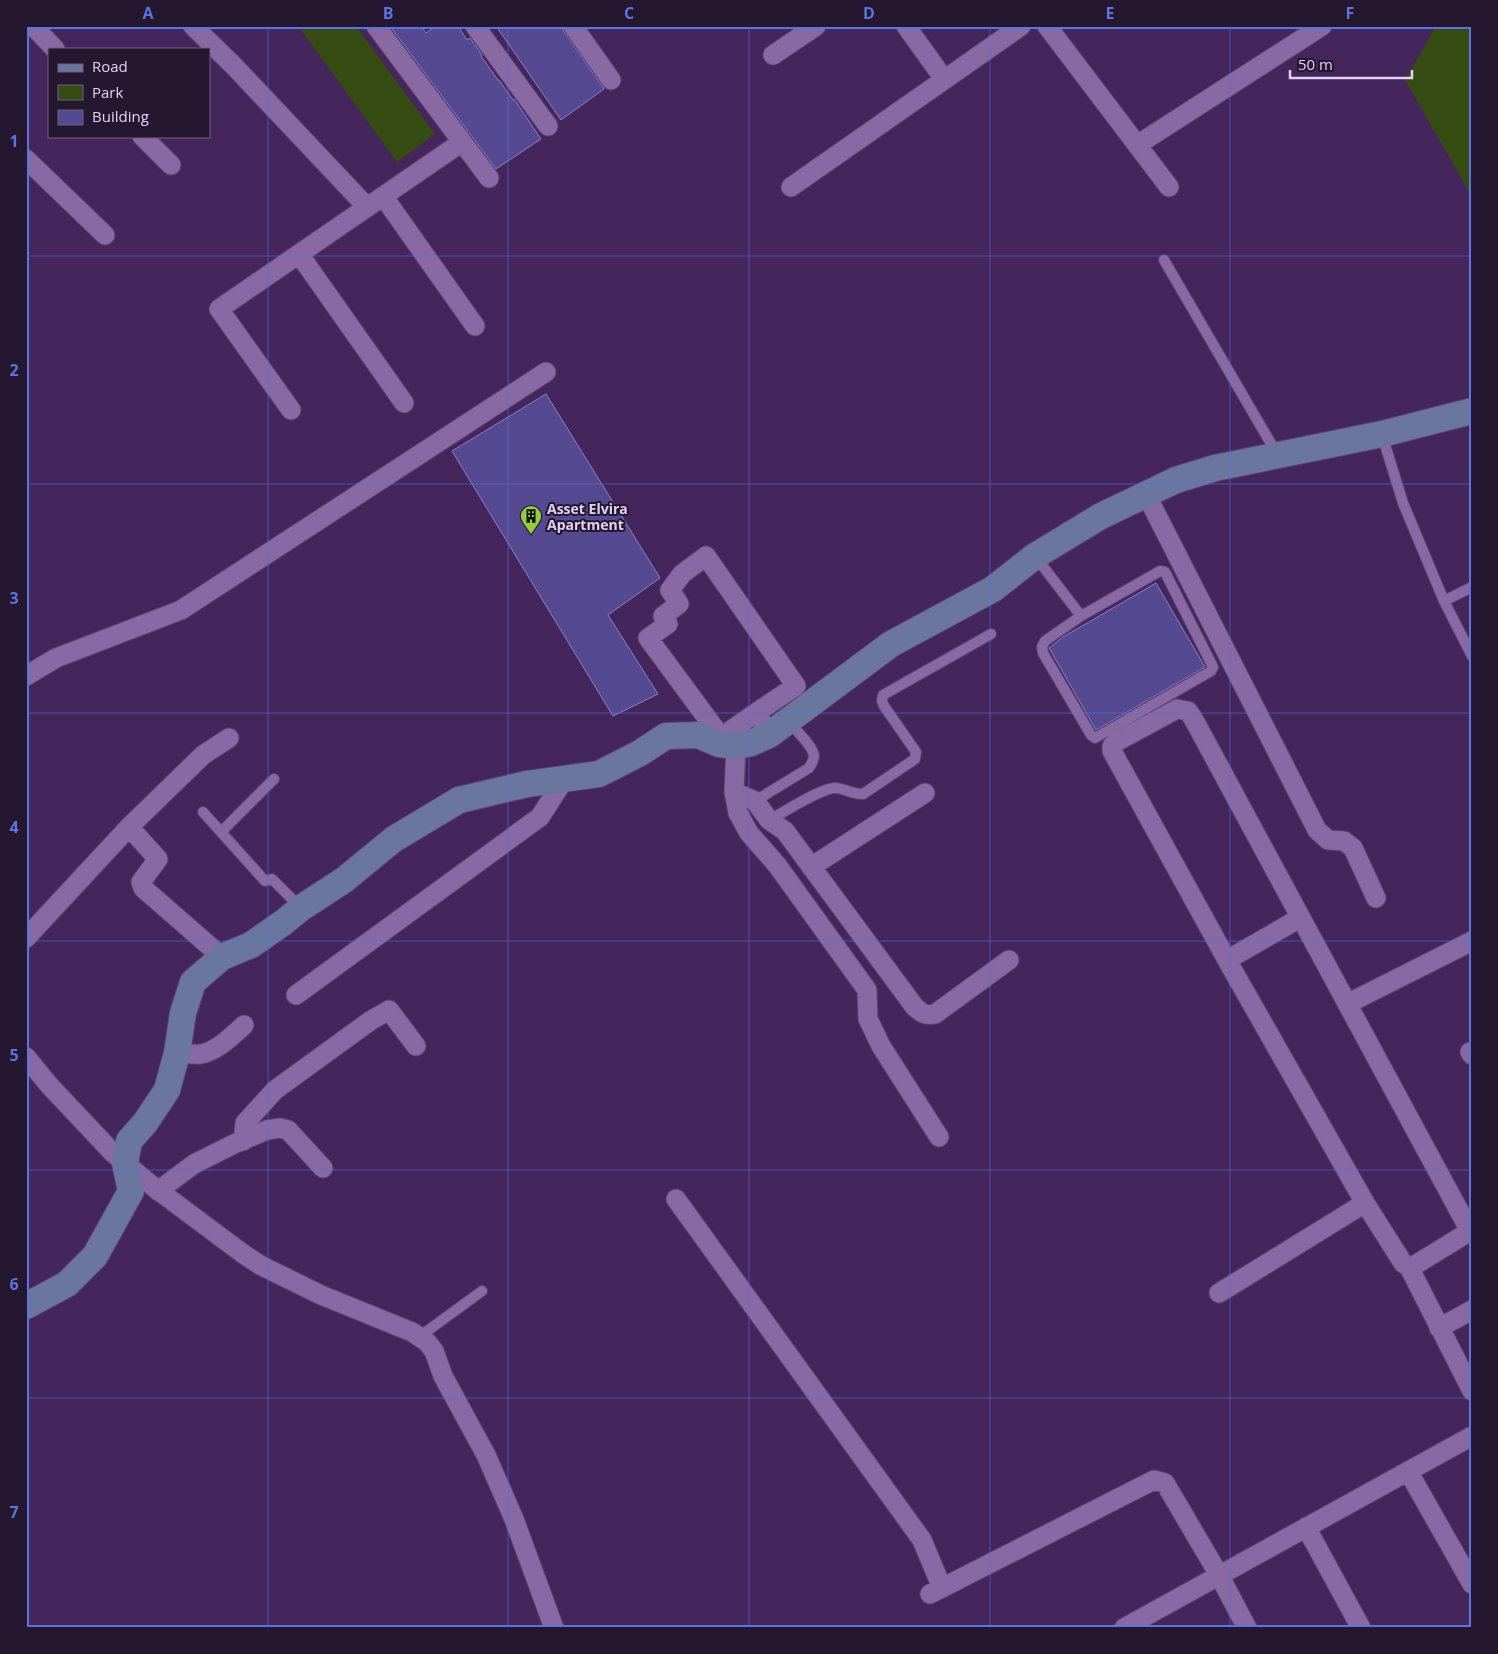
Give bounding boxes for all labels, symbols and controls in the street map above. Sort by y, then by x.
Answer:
text: A [142,2,154,24]
text: B [383,2,393,24]
text: C [624,2,634,24]
text: D [863,2,875,24]
text: E [1106,2,1115,24]
text: F [1346,2,1354,24]
legend [48,48,210,138]
scale bar [1290,48,1413,80]
text: 50 m [1298,54,1333,74]
text: Road [92,56,128,76]
text: Park [92,82,123,102]
text: Building [92,106,149,126]
text: 1 [9,130,19,152]
text: 2 [9,359,19,381]
place label: Asset Elvira Apartment [547,499,628,534]
building icon: Asset Elvira Apartment [519,504,543,535]
text: 3 [9,587,19,609]
text: 4 [9,816,19,838]
text: 5 [9,1044,19,1066]
text: 6 [9,1273,19,1295]
text: 7 [9,1501,19,1523]

